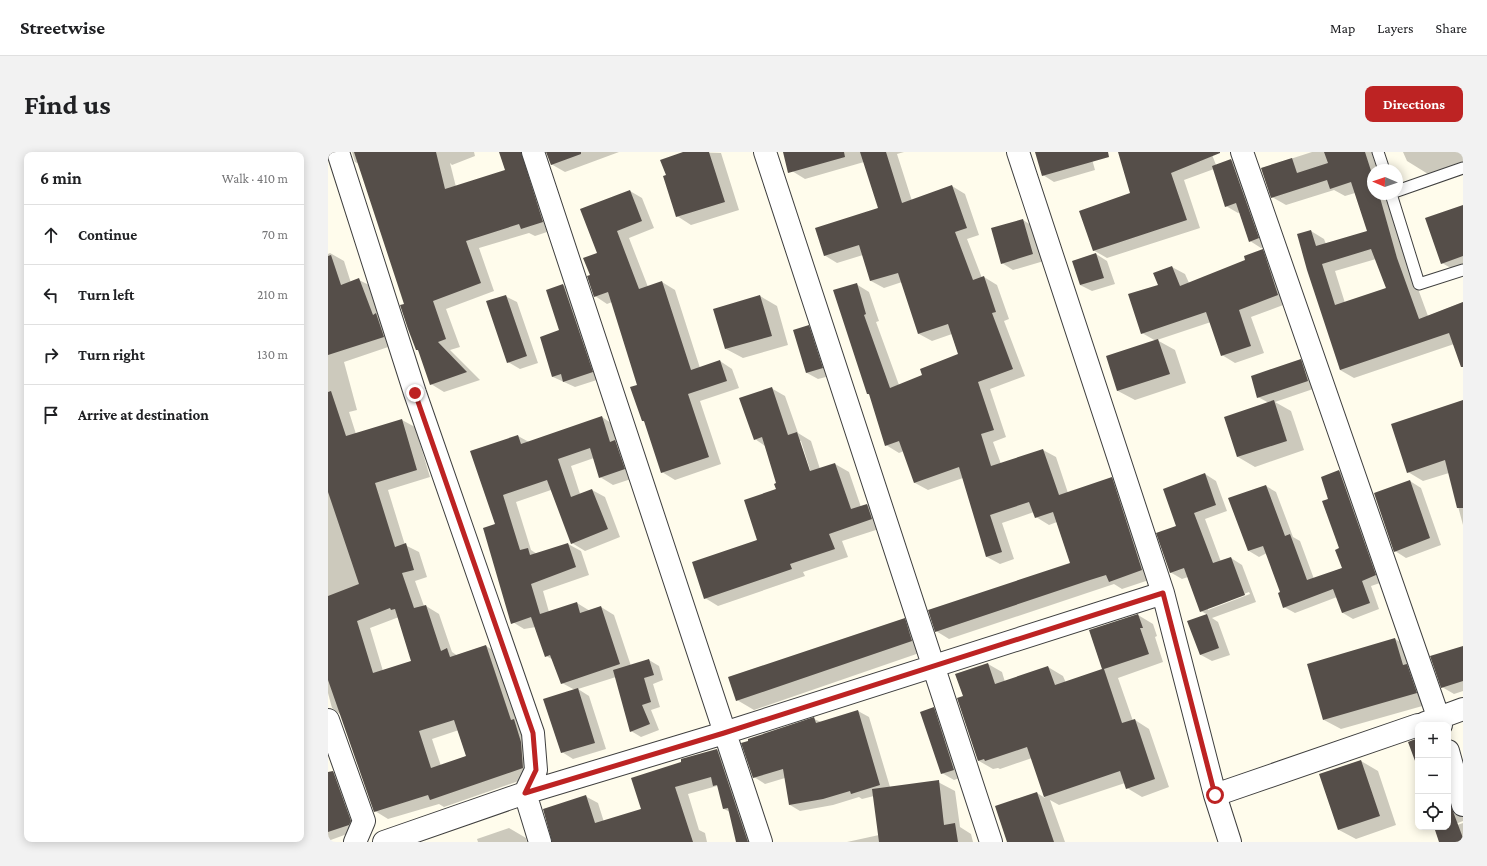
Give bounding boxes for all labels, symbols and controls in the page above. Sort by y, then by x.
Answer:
text: Streetwise [20,17,105,38]
text: Map [1330,20,1355,36]
text: Layers [1377,20,1414,36]
text: Share [1436,20,1467,36]
button: Directions [1365,86,1463,122]
text: Find us [24,89,111,120]
north arrow [1367,164,1403,200]
text: 6 min [40,169,82,188]
text: Walk · 410 m [222,171,288,186]
icon: ahead [40,224,62,246]
text: Continue [78,227,137,243]
text: 70 m [262,227,288,242]
icon: left [40,284,62,306]
text: Turn left [78,287,134,303]
text: 210 m [257,287,288,302]
icon: right [40,344,62,366]
text: Turn right [78,347,145,363]
text: 130 m [257,347,288,362]
route end [406,384,424,402]
icon: arrive [40,404,62,426]
text: Arrive at destination [78,407,209,423]
map controls [1415,722,1451,830]
button: + [1415,722,1451,758]
button: − [1415,758,1451,794]
route start [1206,786,1224,804]
button: locate [1415,794,1451,830]

